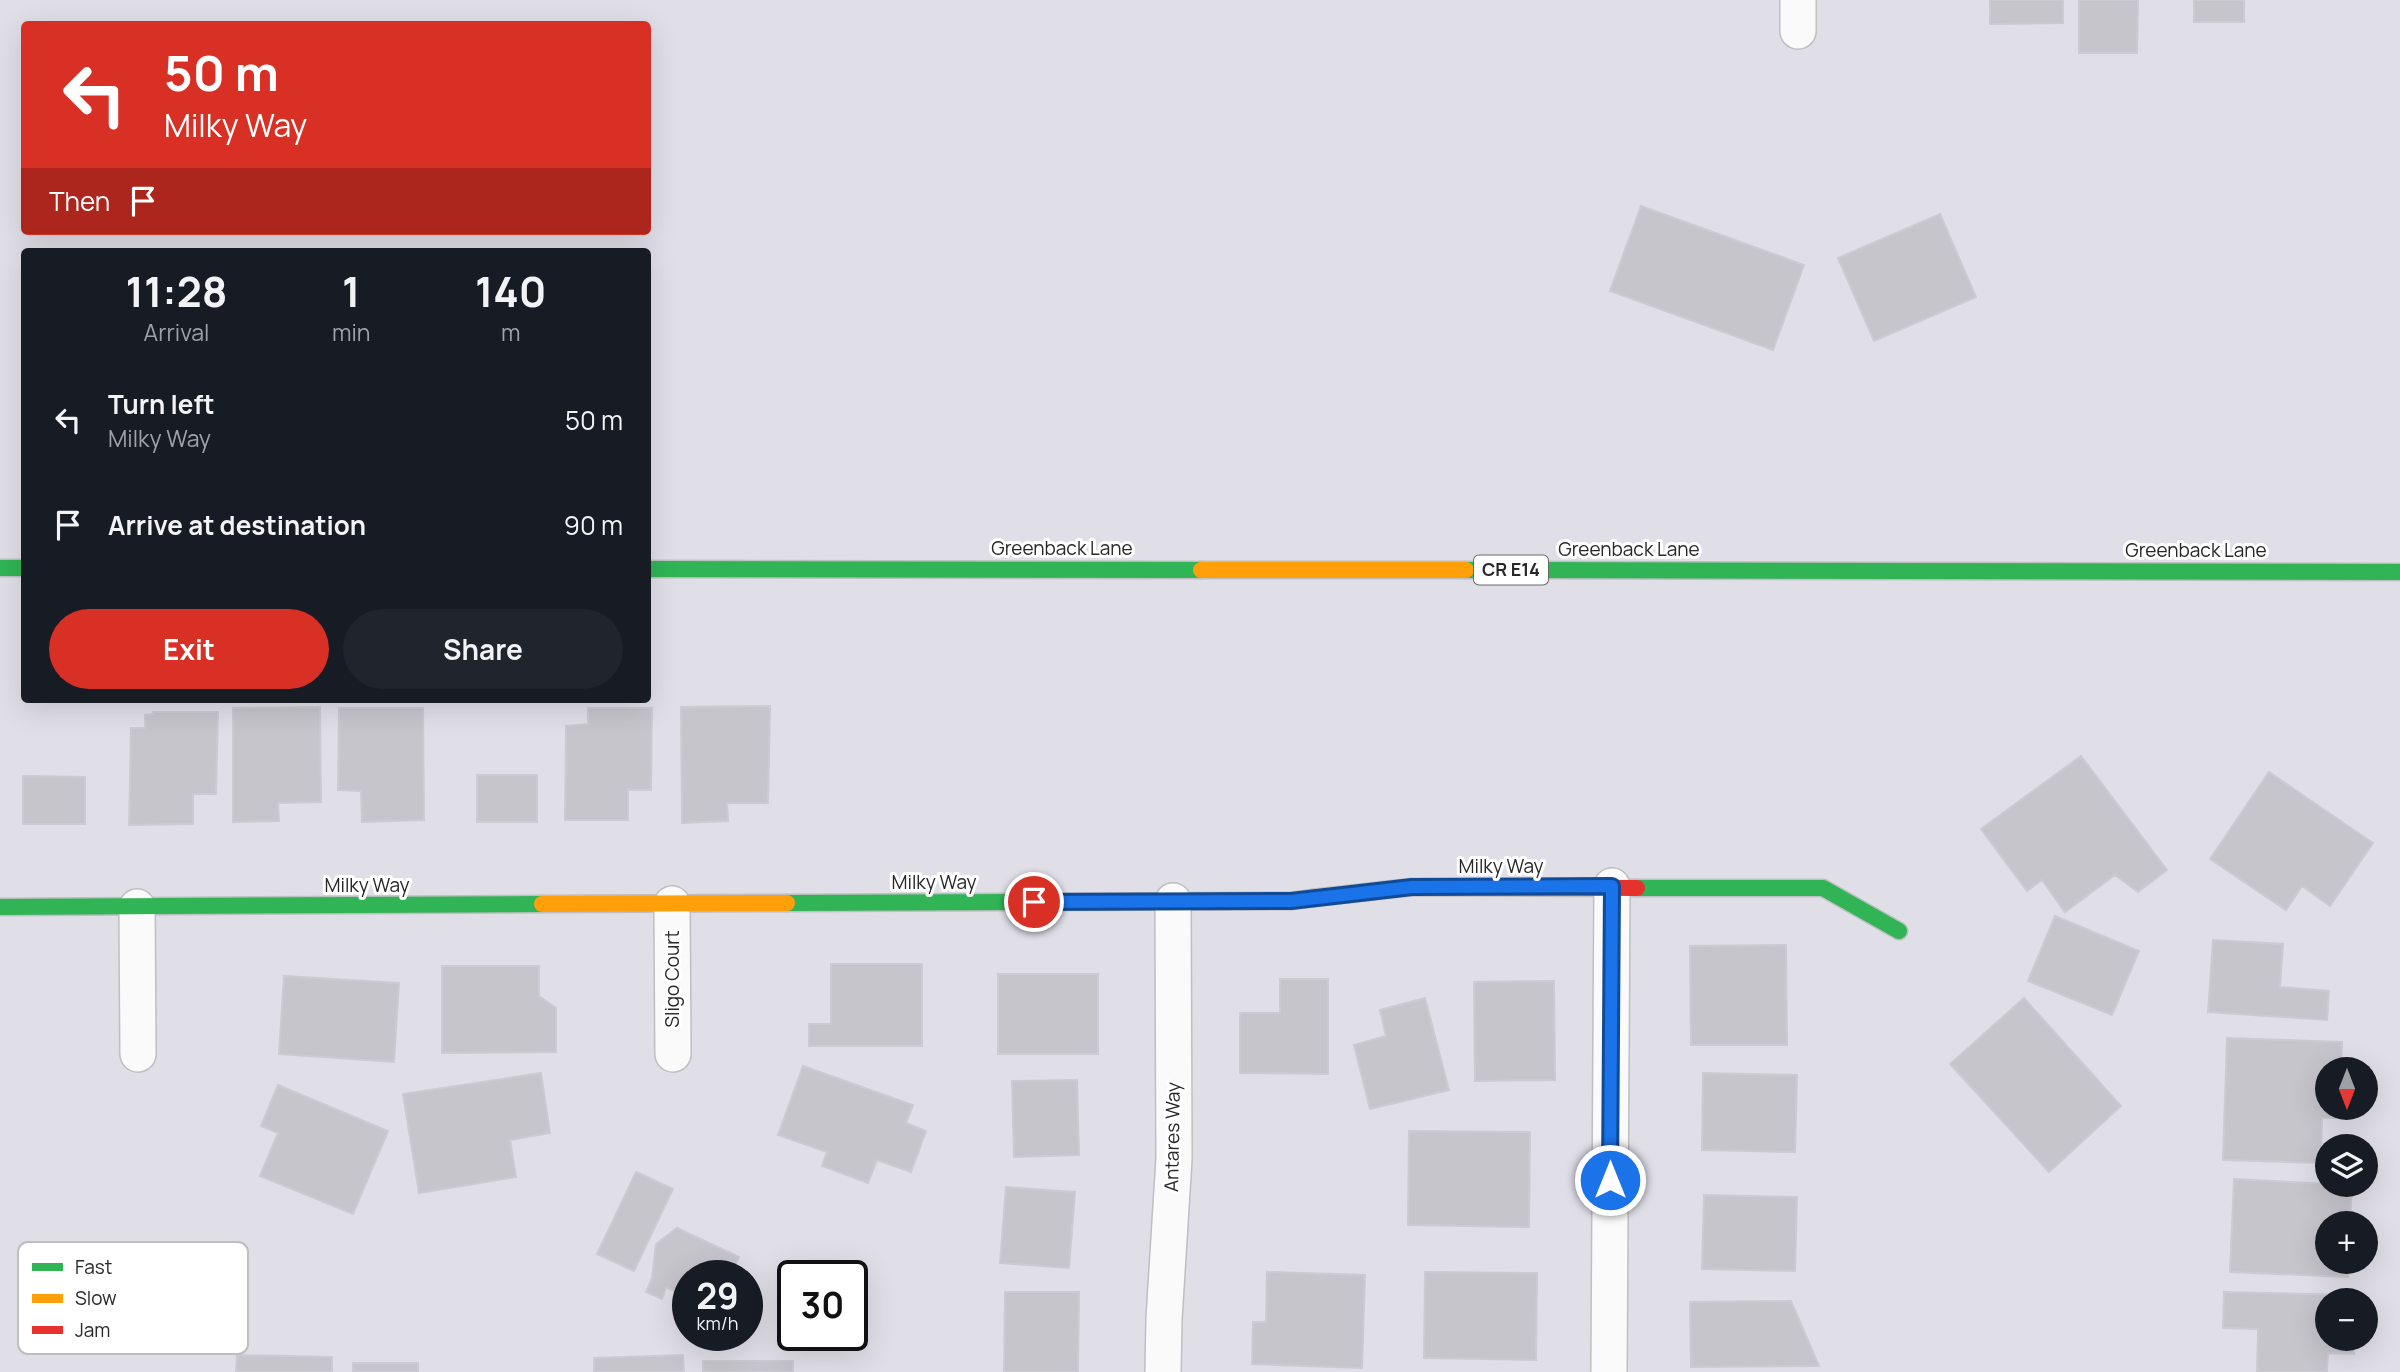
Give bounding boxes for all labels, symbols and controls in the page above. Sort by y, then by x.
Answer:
text: 50 m [164,39,279,106]
icon: left [49,49,140,140]
text: Milky Way [164,103,307,147]
icon: arrive [124,182,162,220]
text: Then [49,183,110,219]
text: 11:28 [125,262,227,320]
text: 1 [342,262,360,320]
text: 140 [475,262,547,320]
text: Arrival [144,316,209,348]
text: min [332,316,370,348]
text: m [501,316,520,348]
text: Turn left [108,386,215,422]
icon: left [49,401,87,439]
text: 50 m [565,402,623,438]
text: Milky Way [108,422,211,454]
icon: arrive [49,506,87,544]
text: Arrive at destination [108,507,366,543]
text: 90 m [564,507,623,543]
street label: Greenback Lane [991,535,1133,561]
street label: Greenback Lane [1558,536,1700,562]
street label: Greenback Lane [2125,537,2267,563]
road number: CR E14 [1474,556,1548,584]
button: Exit [49,609,329,689]
button: Share [343,609,623,689]
street label: Milky Way [1458,853,1544,879]
street label: Milky Way [891,869,977,895]
street label: Milky Way [324,872,410,898]
pin [1004,872,1064,932]
icon: arrive [1015,883,1053,921]
street label: Sligo Court [659,930,685,1028]
north arrow [2315,1057,2378,1120]
map controls [2315,1057,2378,1351]
street label: Antares Way [1158,1082,1186,1192]
button: layers [2315,1134,2378,1197]
position arrow [1573,1143,1647,1217]
button: + [2315,1211,2378,1274]
legend [18,1242,248,1354]
text: Fast [75,1254,112,1280]
speed limit sign: 30 [777,1260,868,1351]
text: 29 [696,1272,739,1320]
text: Slow [75,1285,117,1311]
button: − [2315,1288,2378,1351]
text: km/h [697,1311,738,1335]
text: Jam [75,1317,110,1343]

